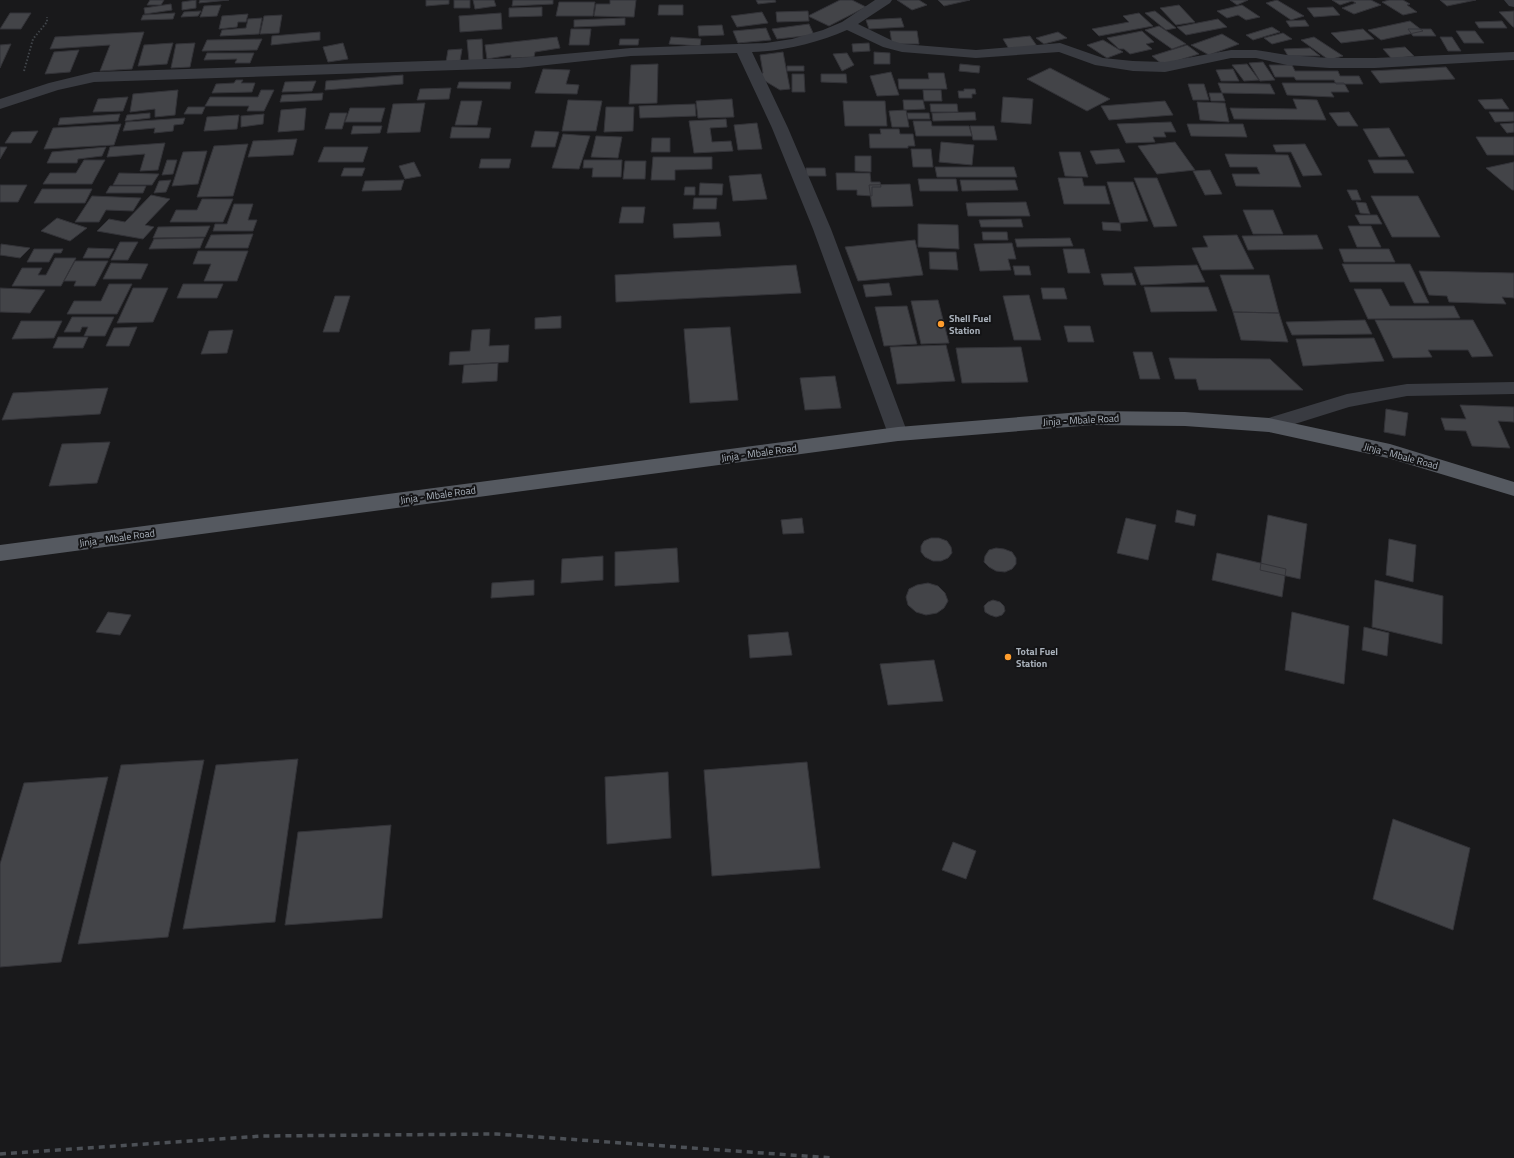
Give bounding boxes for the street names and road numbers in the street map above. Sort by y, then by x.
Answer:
street label: Jinja - Mbale Road [1043,411,1119,429]
street label: Jinja - Mbale Road [1362,439,1440,473]
street label: Jinja - Mbale Road [720,440,798,466]
street label: Jinja - Mbale Road [399,482,477,508]
street label: Jinja - Mbale Road [78,525,156,551]

